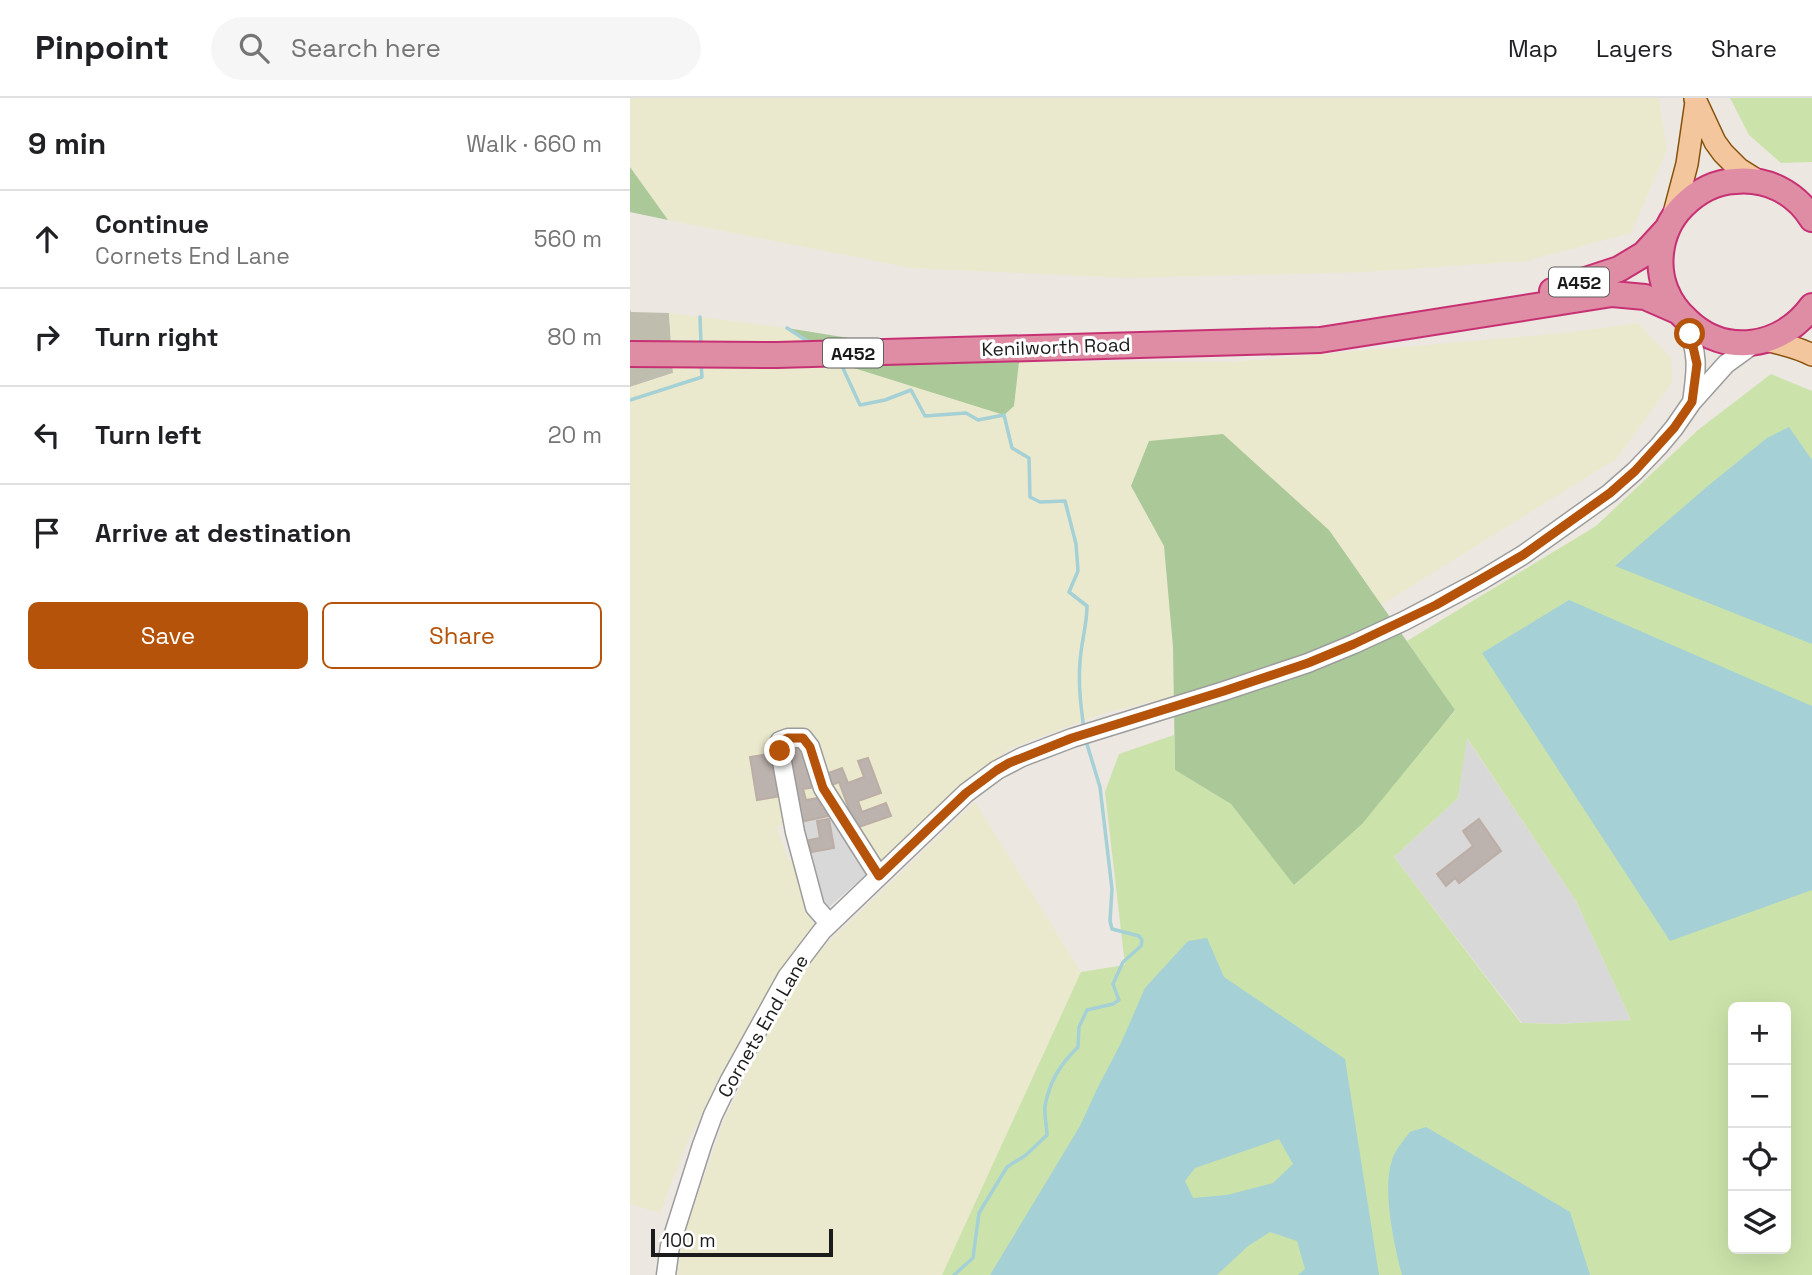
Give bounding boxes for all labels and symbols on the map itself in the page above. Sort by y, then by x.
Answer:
road number: A452 [1549,267,1609,296]
route start [1674,318,1705,349]
street label: Kenilworth Road [981,332,1131,362]
road number: A452 [823,339,883,368]
route end [764,735,795,766]
street label: Cornets End Lane [712,950,814,1102]
scale bar [651,1226,833,1258]

